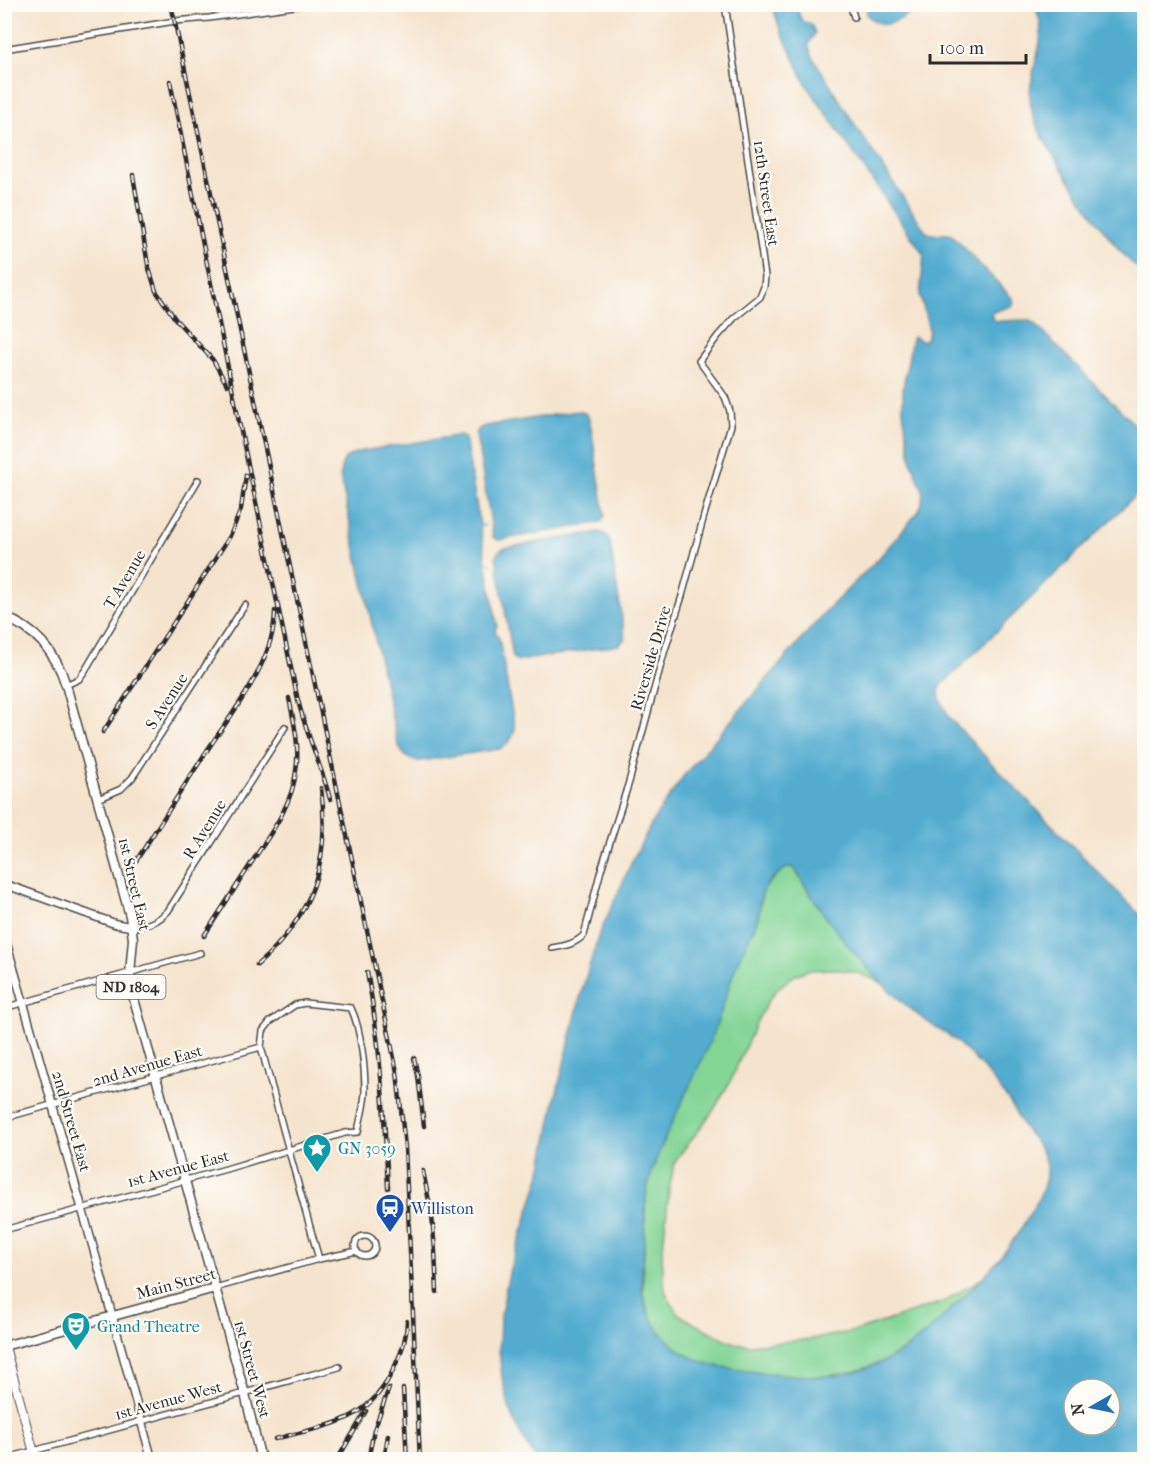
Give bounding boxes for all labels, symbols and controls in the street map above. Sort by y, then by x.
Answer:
scale bar [930,27,1026,65]
text: 100 m [939,38,984,59]
street label: 12th Street East [750,139,783,247]
street label: T Avenue [99,546,150,612]
street label: Riverside Drive [626,603,675,713]
street label: S Avenue [141,669,192,733]
street label: R Avenue [179,796,230,863]
street label: 1st Street East [115,836,155,933]
road number: ND 1804 [96,975,166,999]
street label: 2nd Avenue East [90,1041,205,1090]
street label: 2nd Street East [48,1069,95,1174]
place icon: GN 3059 [301,1132,333,1174]
place label: GN 3059 [338,1139,396,1158]
street label: 1st Avenue East [125,1146,231,1191]
station icon: Williston [374,1192,406,1234]
place label: Williston [410,1199,475,1218]
street label: Main Street [134,1264,218,1303]
theatre icon: Grand Theatre [60,1310,92,1352]
place label: Grand Theatre [97,1317,200,1336]
street label: 1st Street West [230,1318,275,1420]
street label: 1st Avenue West [113,1377,224,1424]
north arrow [1062,1377,1122,1437]
text: N [1067,1401,1088,1417]

